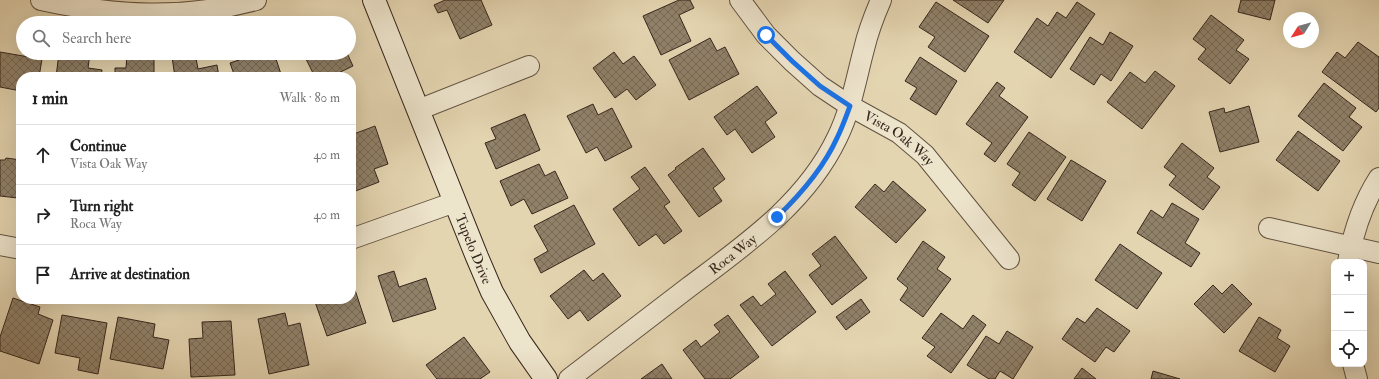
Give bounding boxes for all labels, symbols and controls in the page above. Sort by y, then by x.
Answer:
north arrow [1283,12,1319,48]
search box [16,16,356,60]
route start [757,26,775,44]
icon: search [30,27,52,49]
text: Search here [62,29,131,48]
text: 1 min [32,88,68,109]
text: Walk · 80 m [279,90,340,106]
street label: Vista Oak Way [861,107,938,170]
text: Continue [70,137,126,156]
icon: ahead [32,144,54,166]
text: 40 m [314,147,340,163]
text: Vista Oak Way [70,156,147,172]
text: Turn right [70,197,133,216]
icon: right [32,204,54,226]
text: 40 m [314,207,340,223]
route end [768,208,786,226]
street label: Tupelo Drive [451,211,496,287]
text: Roca Way [70,216,122,232]
street label: Roca Way [706,230,762,278]
map controls [1331,259,1367,367]
button: + [1331,259,1367,295]
icon: arrive [32,264,54,286]
text: Arrive at destination [70,265,190,284]
button: − [1331,295,1367,331]
button: locate [1331,331,1367,367]

